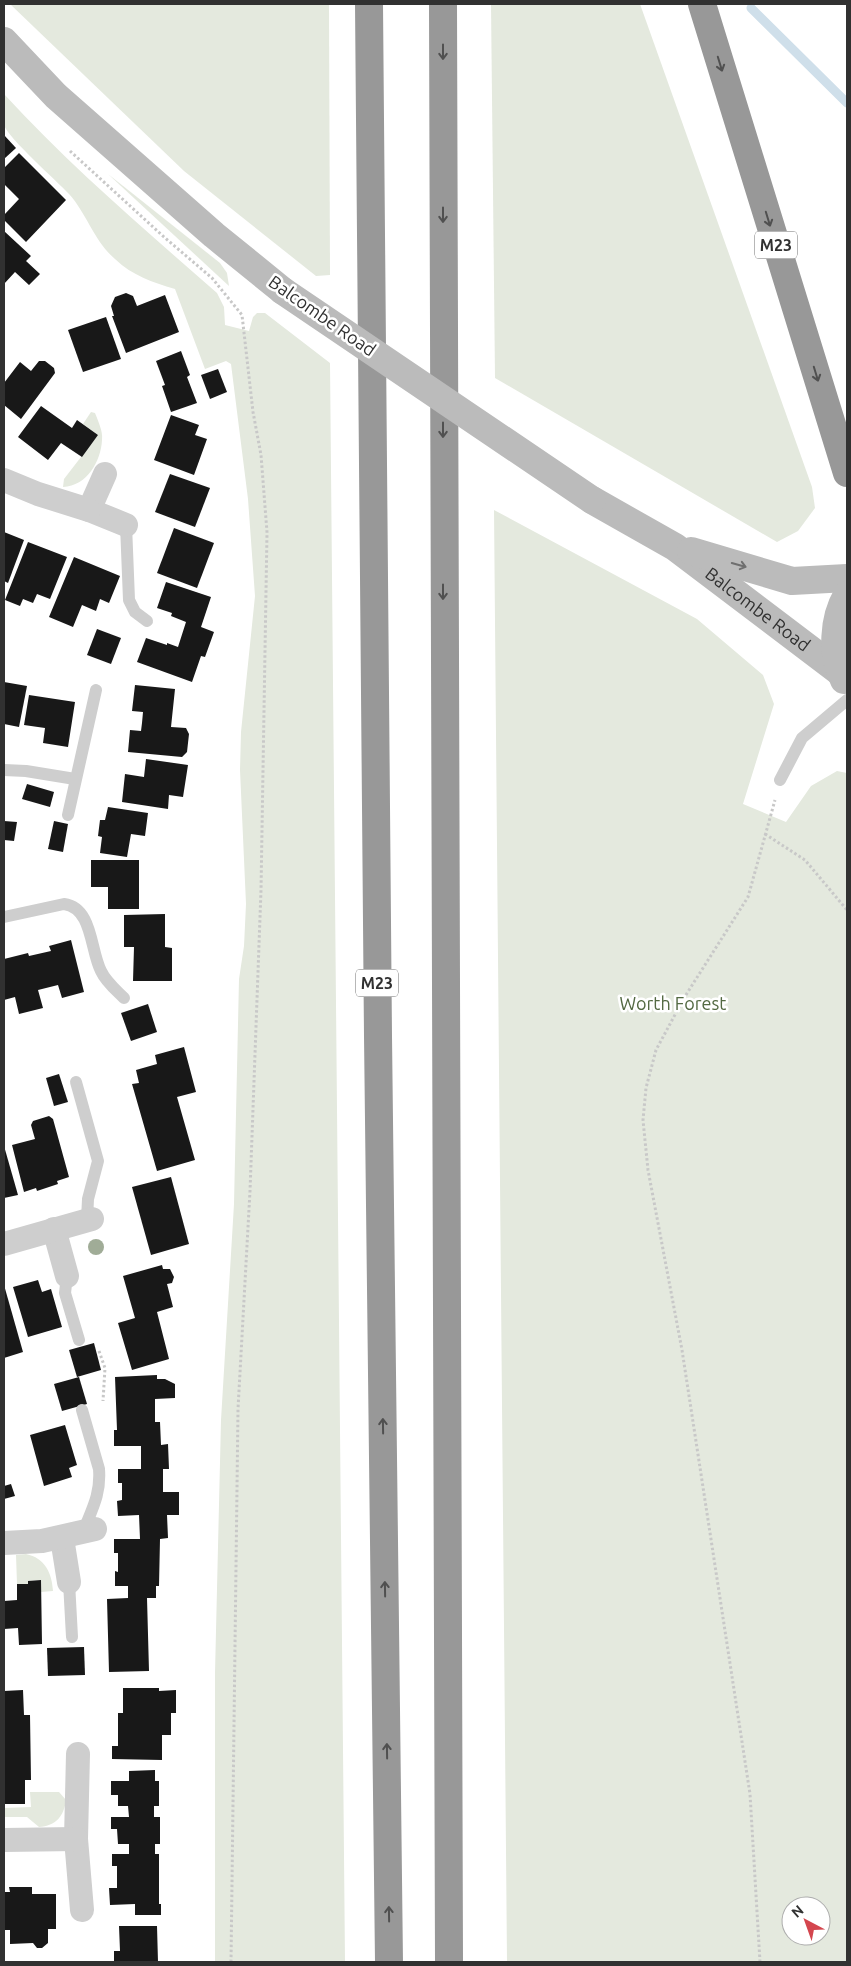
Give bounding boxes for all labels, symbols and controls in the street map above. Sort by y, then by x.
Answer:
one-way arrow [438,44,448,60]
one-way arrow [716,55,726,71]
one-way arrow [438,206,448,223]
one-way arrow [764,210,774,226]
road number: M23 [755,232,797,258]
street label: Balcombe Road [265,271,380,359]
one-way arrow [812,366,822,382]
one-way arrow [438,422,448,438]
one-way arrow [730,561,746,571]
street label: Balcombe Road [702,563,814,655]
one-way arrow [439,584,448,600]
road number: M23 [356,970,398,996]
park label: Worth Forest [620,993,726,1013]
one-way arrow [378,1418,387,1434]
one-way arrow [380,1581,389,1597]
one-way arrow [382,1743,392,1760]
north arrow [781,1896,831,1946]
text: N [788,1902,807,1921]
one-way arrow [384,1906,394,1922]

